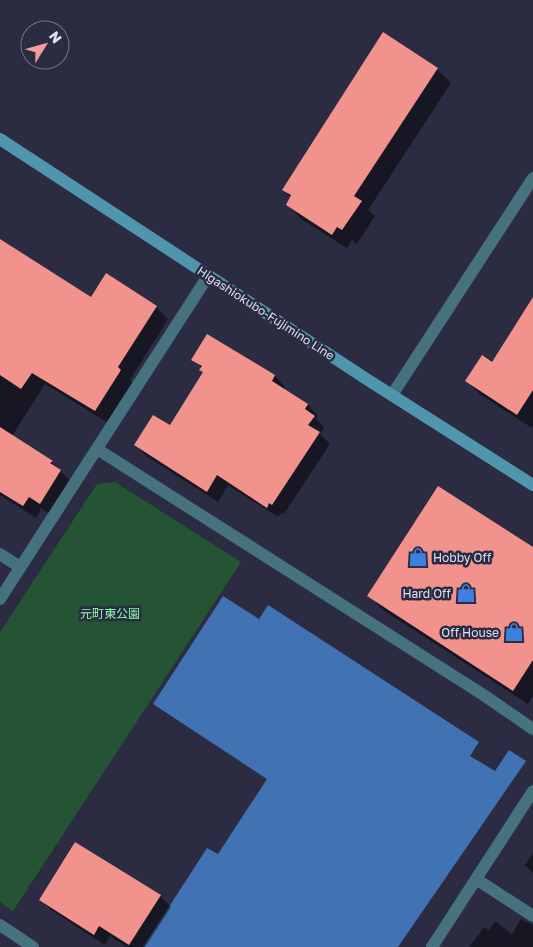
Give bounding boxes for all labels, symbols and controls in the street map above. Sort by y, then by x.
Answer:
north arrow [20,20,70,70]
text: N [46,28,66,46]
street label: Higashiokubo-Fujimino Line [195,263,337,363]
shop icon: Hobby Off [407,546,429,568]
place label: Hobby Off [433,550,492,565]
shop icon: Hard Off [455,582,477,604]
place label: Hard Off [402,586,452,601]
park label: 元町東公園 [80,606,140,621]
shop icon: Off House [503,621,525,643]
place label: Off House [441,625,499,640]

